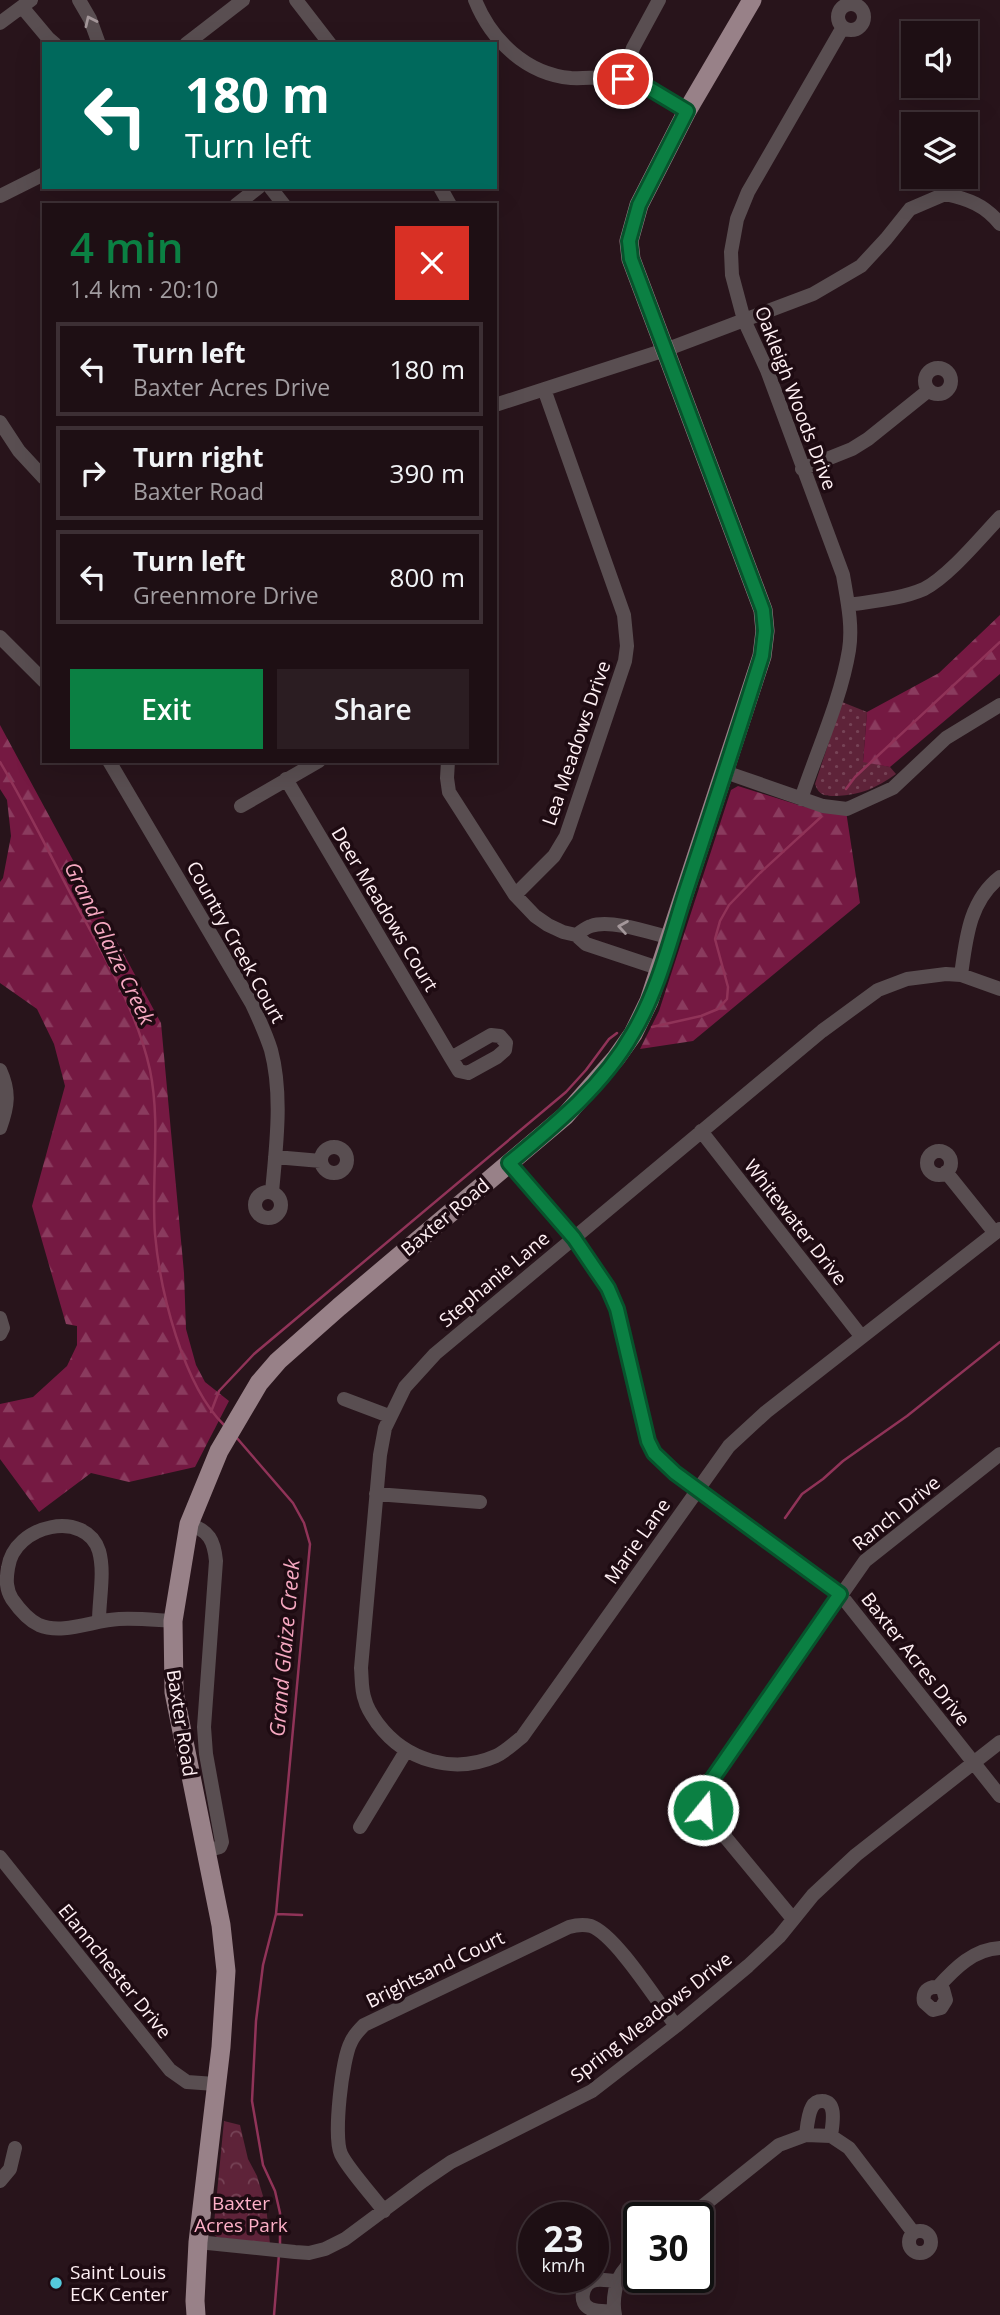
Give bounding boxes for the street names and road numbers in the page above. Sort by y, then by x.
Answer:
street label: Oakleigh Woods Drive [749,302,843,494]
street label: Lea Meadows Drive [536,657,616,829]
street label: Deer Meadows Court [326,822,445,996]
street label: Country Creek Court [181,856,291,1028]
street label: Whitewater Drive [739,1154,853,1290]
street label: Baxter Road [395,1172,495,1262]
street label: Stephanie Lane [433,1225,555,1333]
street label: Ranch Drive [847,1469,945,1557]
street label: Marie Lane [598,1493,676,1589]
street label: Baxter Acres Drive [856,1587,976,1731]
street label: Baxter Road [161,1668,203,1778]
street label: Elannchester Drive [53,1898,177,2044]
street label: Brightsand Court [361,1924,509,2014]
street label: Spring Meadows Drive [565,1946,737,2088]

